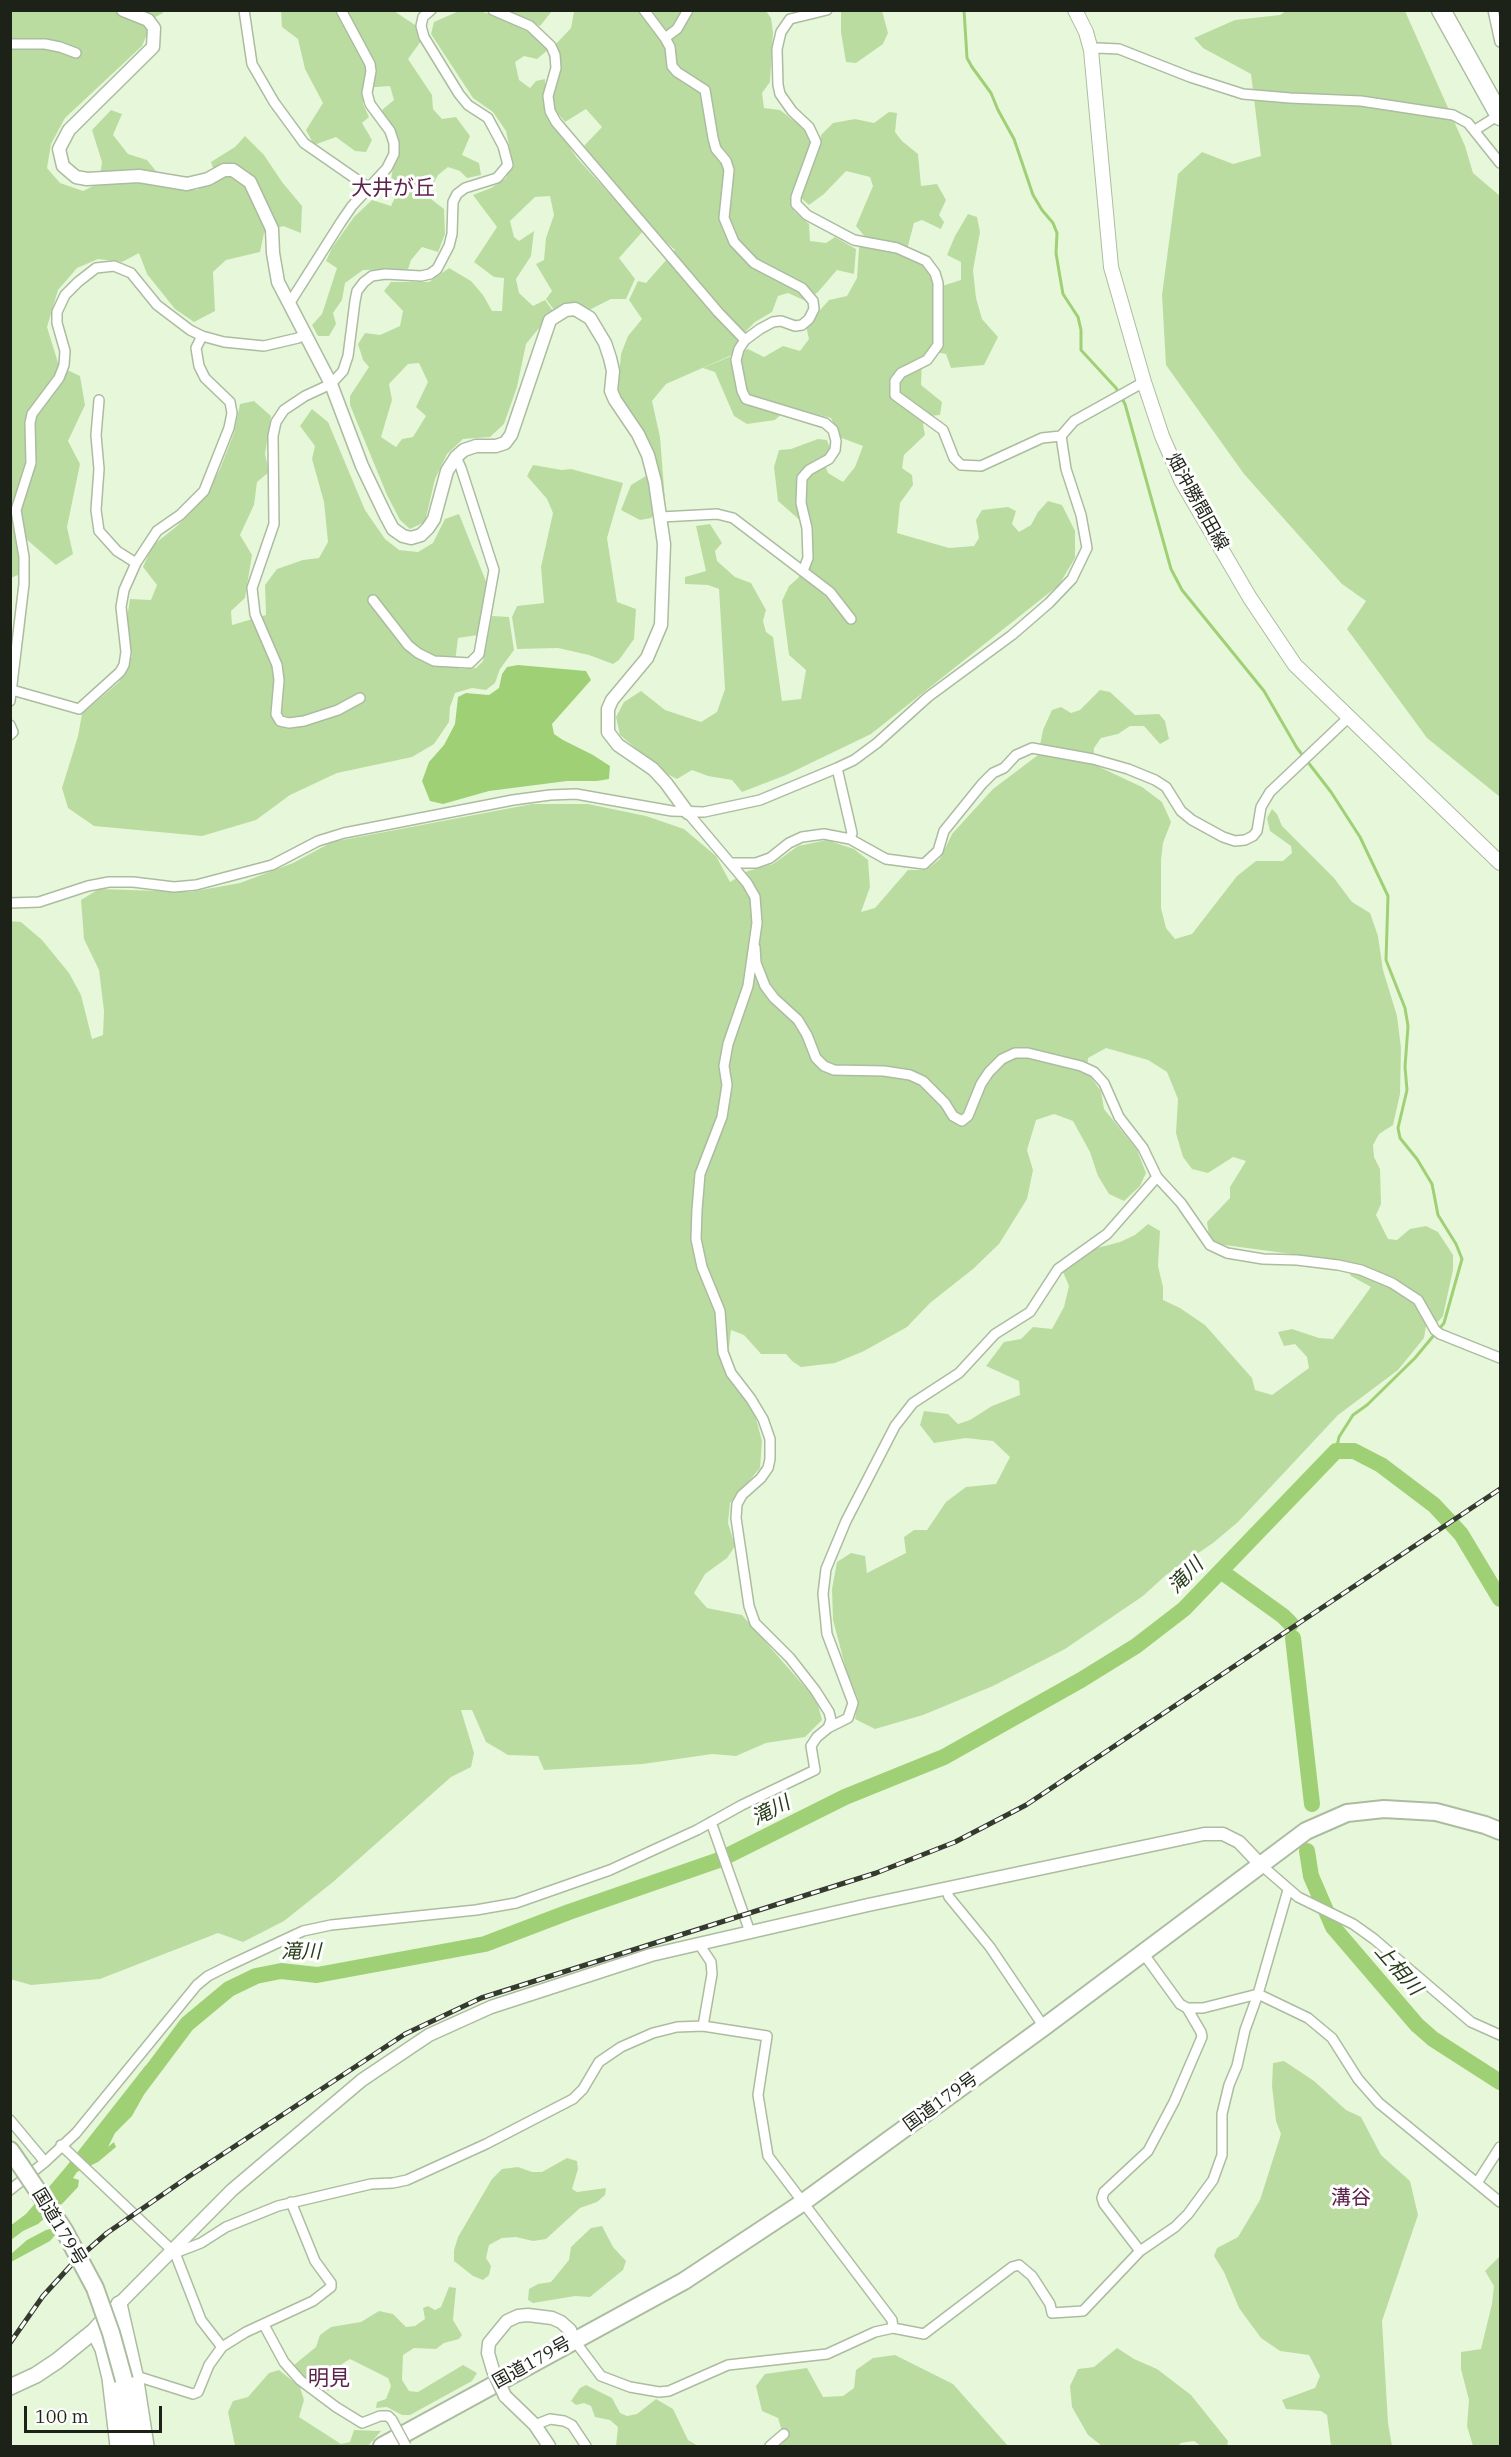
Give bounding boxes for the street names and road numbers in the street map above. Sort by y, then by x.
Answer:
street label: 畑沖勝間田線 [1161,450,1233,554]
street label: 国道179号 [900,2068,982,2136]
street label: 国道179号 [27,2184,91,2270]
street label: 国道179号 [489,2333,575,2393]

